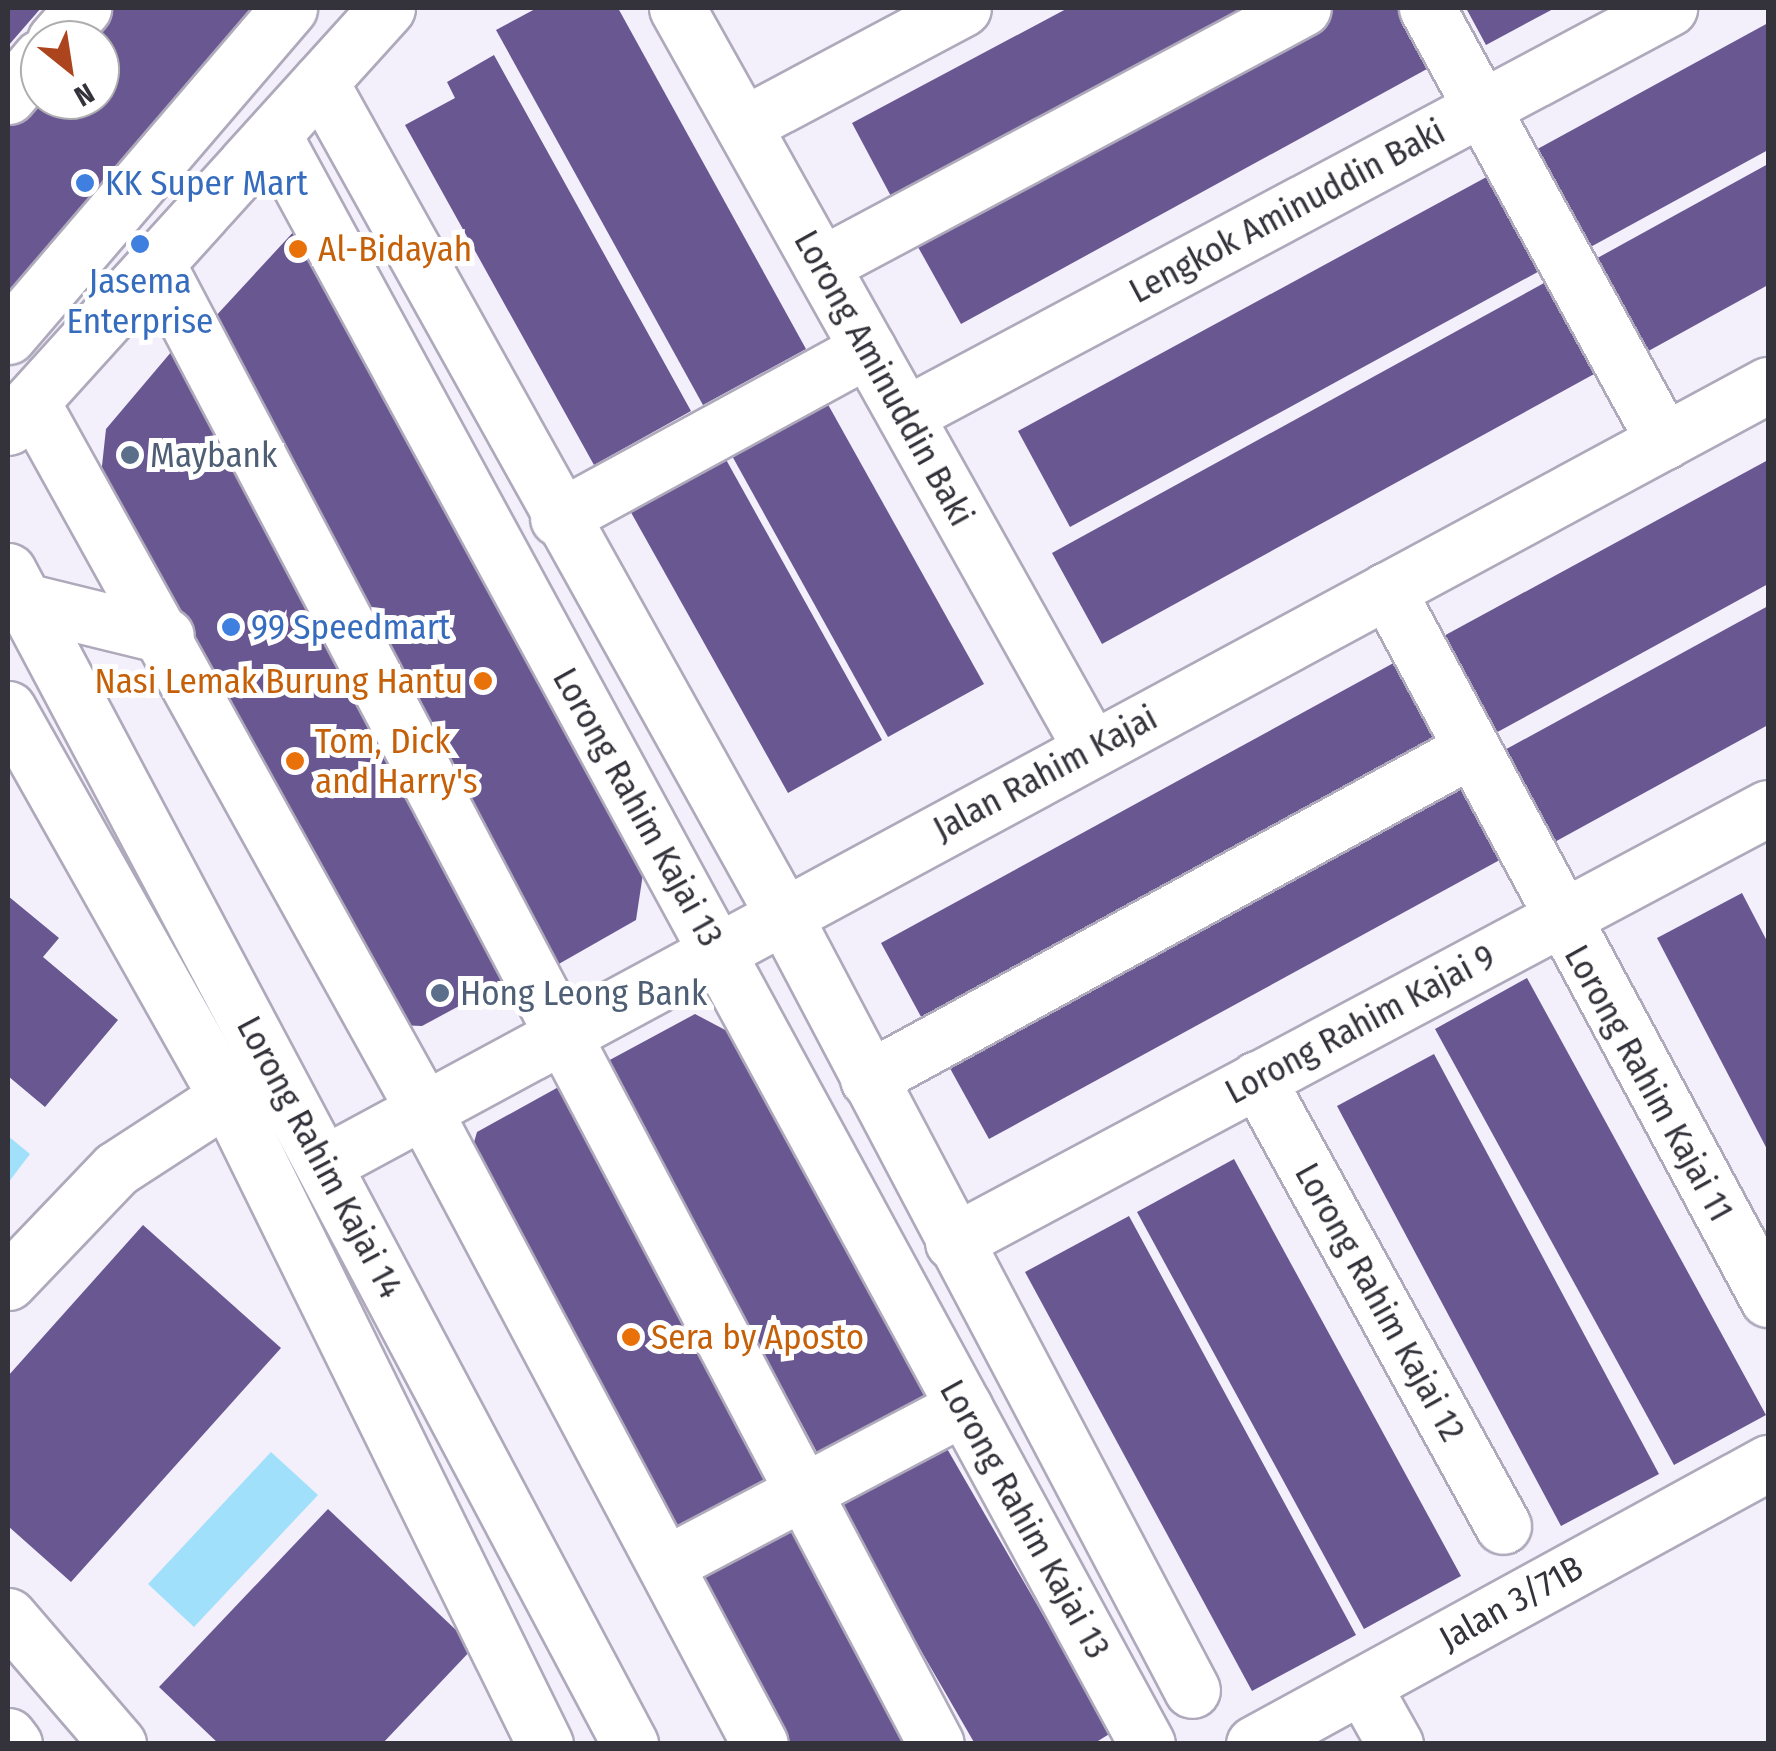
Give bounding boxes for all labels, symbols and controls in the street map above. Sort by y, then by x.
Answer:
north arrow [20,20,120,120]
text: N [69,76,100,113]
street label: Lengkok Aminuddin Baki [1122,110,1452,312]
place label: KK Super Mart [105,162,308,204]
marker: KK Super Mart [74,172,96,194]
street label: Lorong Aminuddin Baki [785,223,983,533]
place label: Al-Bidayah [318,228,472,270]
marker: Jasema Enterprise [129,233,151,255]
marker: Al-Bidayah [287,238,309,260]
place label: Jasema Enterprise [67,260,213,342]
place label: Maybank [150,434,277,476]
marker: Maybank [119,444,141,466]
place label: 99 Speedmart [251,606,450,648]
marker: 99 Speedmart [220,616,242,638]
place label: Nasi Lemak Burung Hantu [95,660,463,702]
street label: Lorong Rahim Kajai 13 [544,661,732,953]
marker: Nasi Lemak Burung Hantu [472,670,494,692]
street label: Jalan Rahim Kajai [926,696,1164,850]
place label: Tom, Dick and Harry's [315,720,478,802]
marker: Tom, Dick and Harry's [284,750,306,772]
street label: Lorong Rahim Kajai 9 [1218,935,1502,1113]
street label: Lorong Rahim Kajai 11 [1556,938,1742,1228]
place label: Hong Leong Bank [460,972,707,1014]
marker: Hong Leong Bank [429,982,451,1004]
street label: Lorong Rahim Kajai 14 [228,1009,412,1305]
street label: Lorong Rahim Kajai 12 [1286,1156,1474,1448]
place label: Sera by Aposto [651,1316,864,1358]
marker: Sera by Aposto [620,1326,642,1348]
street label: Lorong Rahim Kajai 13 [931,1373,1119,1665]
street label: Jalan 3/71B [1432,1547,1590,1659]

